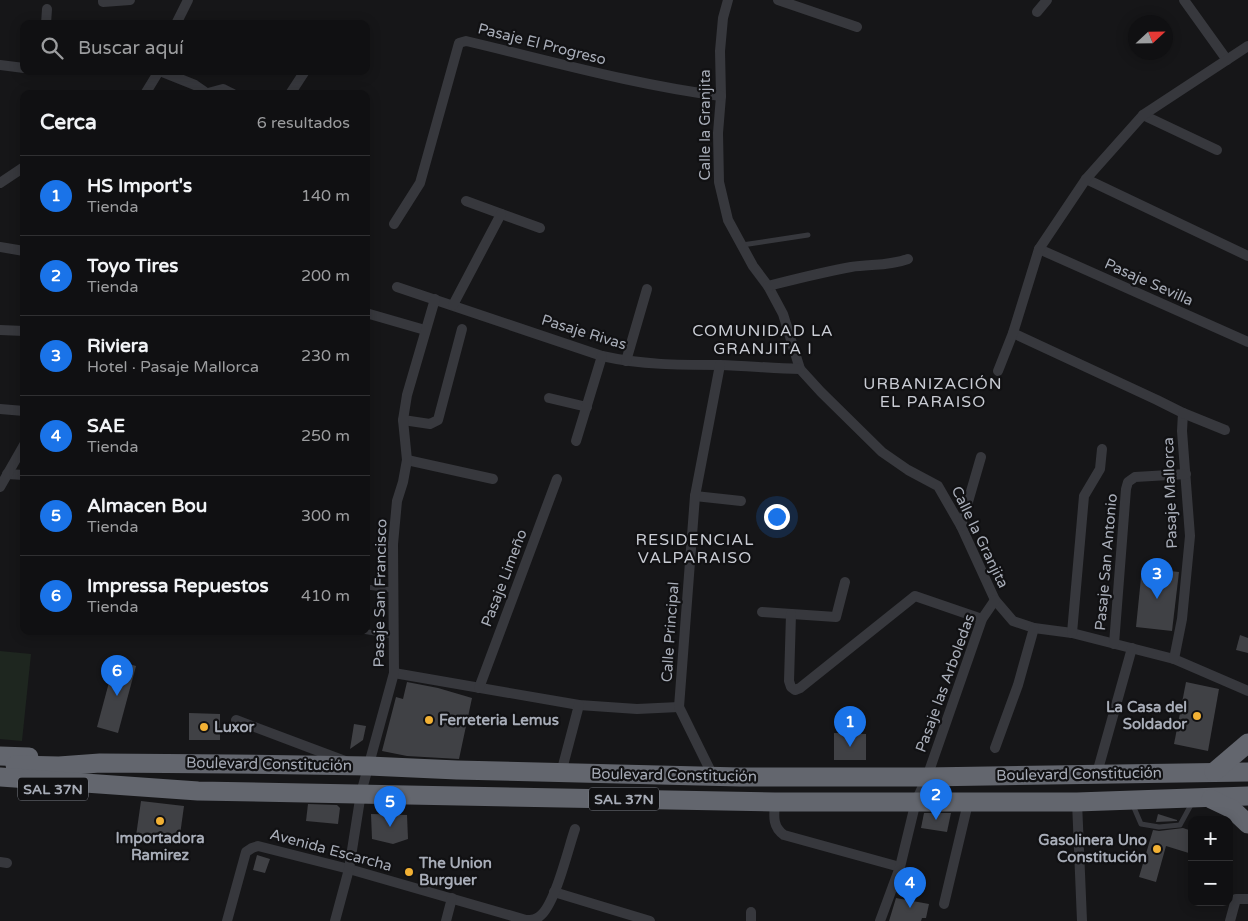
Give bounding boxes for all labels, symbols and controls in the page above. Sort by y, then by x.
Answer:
north arrow [1128,15,1173,60]
street label: Pasaje El Progreso [476,19,608,69]
search box [20,20,370,75]
icon: search [38,34,66,62]
text: Buscar aquí [78,37,184,59]
street label: Calle la Granjita [696,69,714,181]
text: Cerca [40,110,97,135]
text: 6 resultados [257,113,350,133]
text: HS Import's [87,175,192,197]
text: 1 [51,186,61,206]
text: 140 m [301,186,350,206]
text: Tienda [87,197,138,217]
street label: Pasaje Sevilla [1102,254,1196,310]
text: Toyo Tires [87,255,178,277]
text: 2 [51,266,61,286]
text: 200 m [301,266,350,286]
text: Tienda [87,277,138,297]
street label: Pasaje Rivas [539,311,629,353]
district label: COMUNIDAD LA GRANJITA I [692,321,834,359]
text: Riviera [87,335,149,357]
text: 3 [51,346,61,366]
text: 230 m [301,346,350,366]
text: Hotel · Pasaje Mallorca [87,357,259,377]
district label: URBANIZACIÓN EL PARAISO [863,374,1003,412]
text: SAE [87,415,125,437]
text: 4 [51,426,61,446]
text: 250 m [301,426,350,446]
text: Tienda [87,437,138,457]
street label: Pasaje Mallorca [1159,437,1181,549]
street label: Calle la Granjita [948,483,1012,591]
street label: Pasaje San Antonio [1091,493,1121,631]
text: Almacen Bou [87,495,207,517]
your location [764,504,790,530]
text: 5 [51,506,61,526]
text: 300 m [301,506,350,526]
text: Tienda [87,517,138,537]
street label: Pasaje San Francisco [370,519,390,667]
street label: Pasaje Limeño [477,527,531,629]
district label: RESIDENCIAL VALPARAISO [636,530,754,568]
pin: 3 [1141,558,1173,599]
text: Impressa Repuestos [87,575,269,597]
street label: Calle Principal [658,581,682,683]
text: 6 [51,586,61,606]
text: 410 m [301,586,350,606]
text: Tienda [87,597,138,617]
street label: Pasaje las Arboledas [912,611,978,755]
pin: 6 [101,655,133,696]
place label: La Casa del Soldador [1106,698,1187,733]
pin: 1 [834,706,866,747]
marker: La Casa del Soldador [1191,710,1203,722]
place label: Ferreteria Lemus [439,711,559,729]
marker: Ferreteria Lemus [423,714,435,726]
place label: Luxor [214,718,255,736]
marker: Luxor [198,721,210,733]
street label: Boulevard Constitución [186,754,352,774]
street label: Boulevard Constitución [996,764,1162,784]
street label: Boulevard Constitución [591,765,757,785]
road number: SAL 37N [18,778,88,801]
pin: 2 [920,779,952,820]
pin: 5 [374,786,406,827]
road number: SAL 37N [589,788,659,811]
marker: Importadora Ramirez [154,815,166,827]
map controls [1188,816,1233,906]
button: + [1188,816,1233,861]
street label: Avenida Escarcha [268,825,394,875]
place label: Importadora Ramirez [115,829,205,864]
place label: Gasolinera Uno Constitución [1038,831,1147,866]
marker: Gasolinera Uno Constitución [1151,843,1163,855]
place label: The Union Burguer [418,854,492,890]
button: − [1188,861,1233,906]
marker: The Union Burguer [403,866,415,878]
pin: 4 [894,867,926,908]

